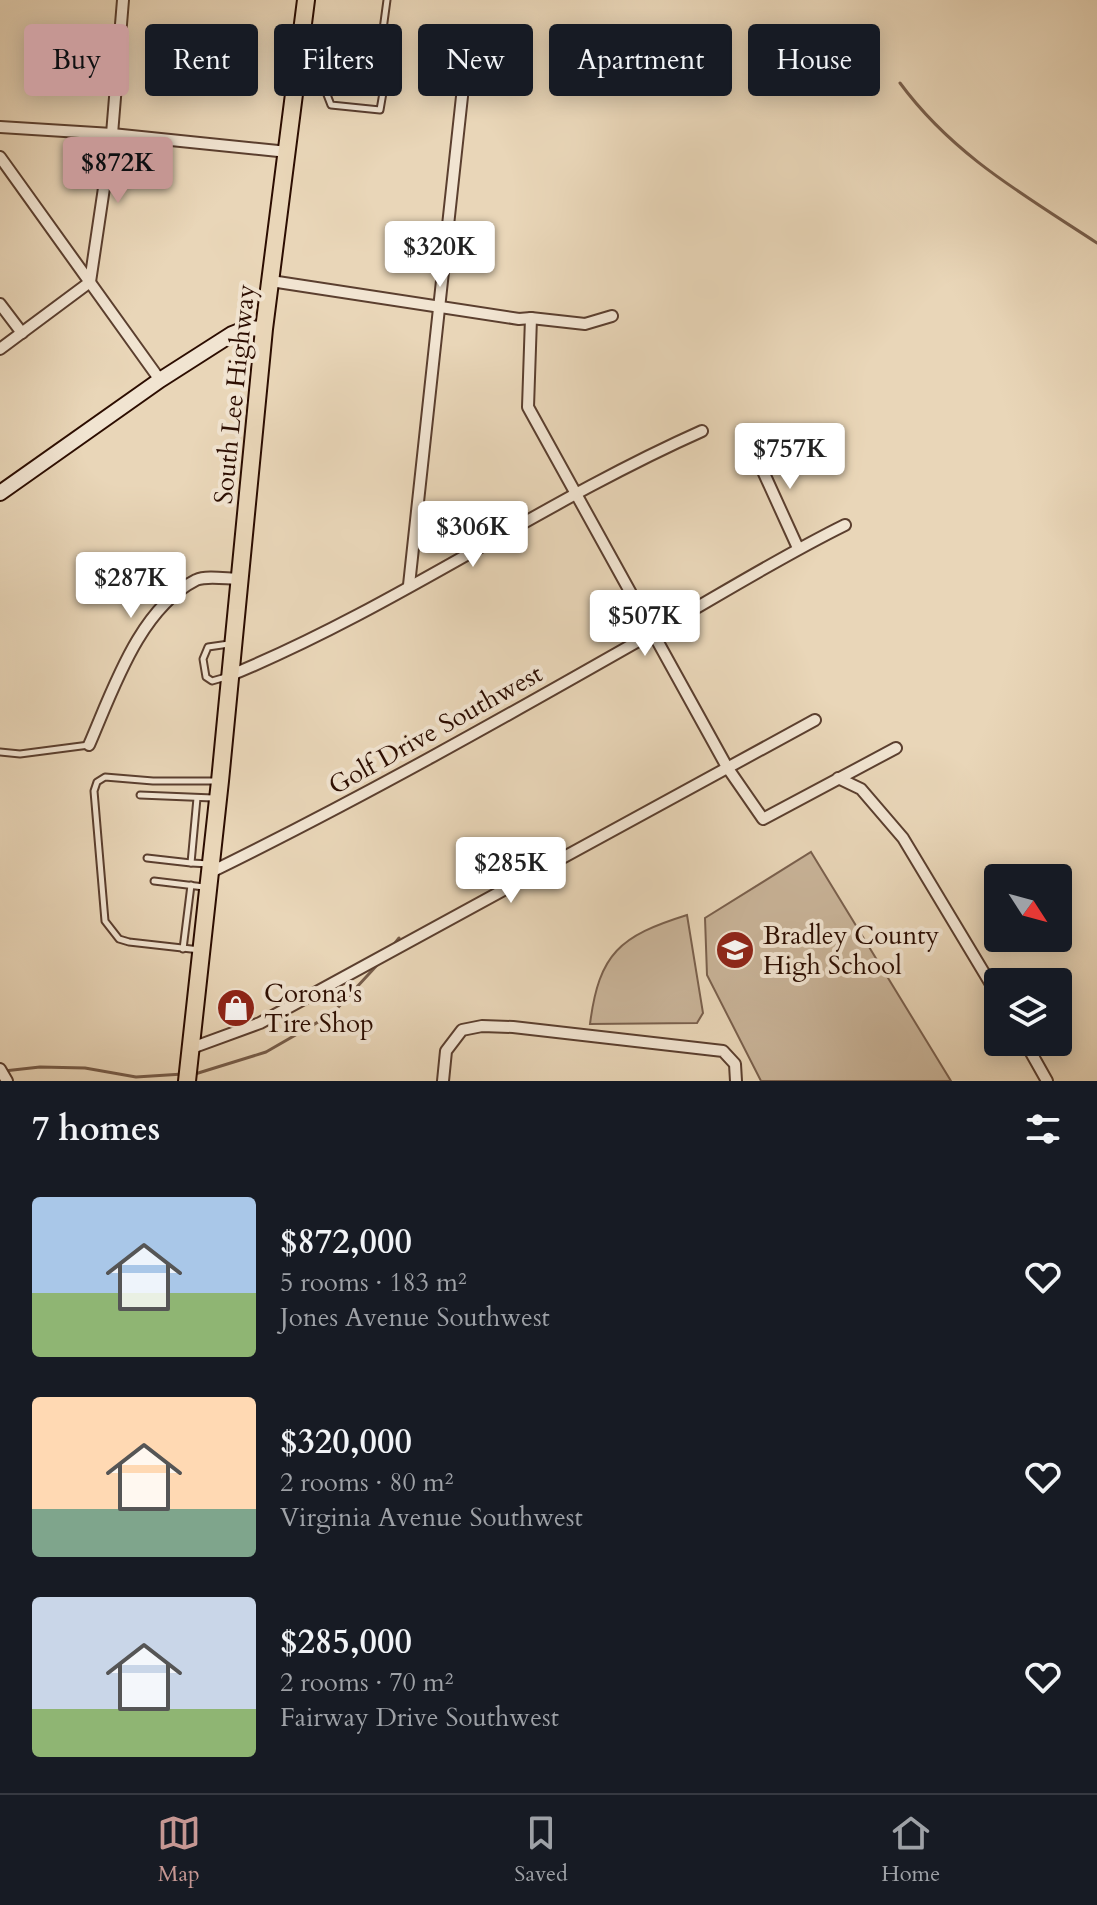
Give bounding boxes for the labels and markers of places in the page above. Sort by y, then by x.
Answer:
pin: $872K [62,137,174,205]
pin: $320K [384,221,496,289]
pin: $757K [734,423,846,491]
pin: $306K [417,501,529,569]
pin: $287K [75,552,187,620]
pin: $507K [589,590,701,658]
pin: $285K [455,837,567,905]
place label: Bradley County High School [763,918,940,983]
school or university icon: Bradley County High School [714,929,756,971]
place label: Corona's Tire Shop [264,976,374,1041]
shop icon: Corona's Tire Shop [215,987,257,1029]

